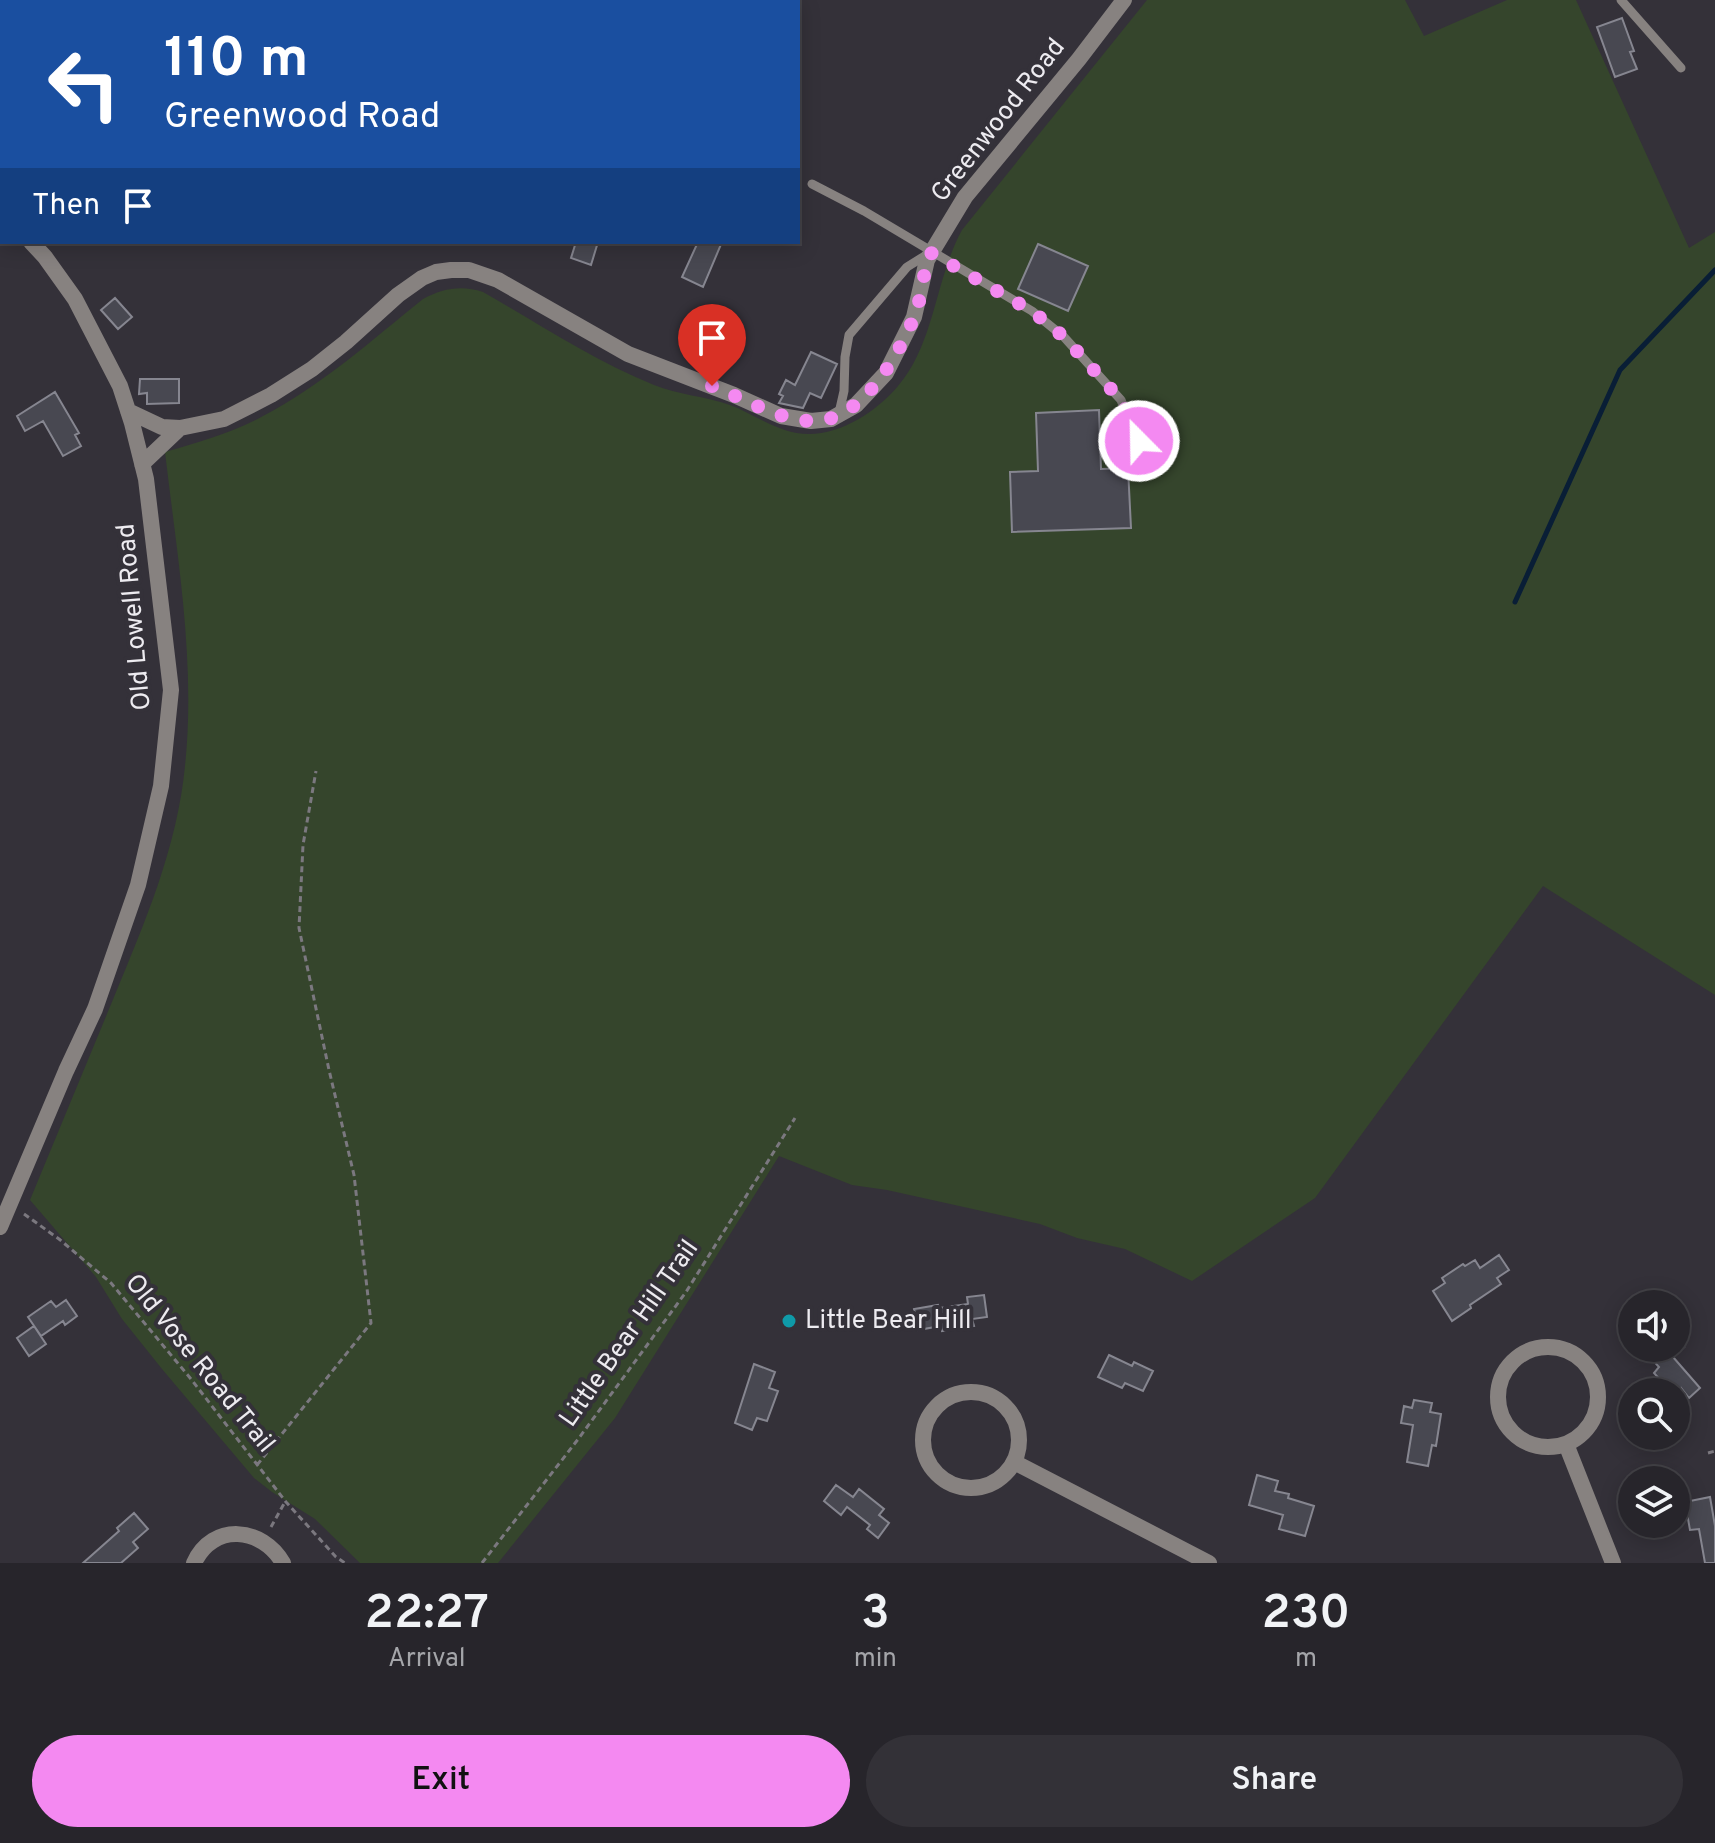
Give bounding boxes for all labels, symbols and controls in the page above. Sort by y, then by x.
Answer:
text: 110 m [164,26,309,96]
icon: left [32,32,136,136]
street label: Greenwood Road [925,32,1073,210]
text: Greenwood Road [164,95,440,141]
icon: arrive [116,184,160,228]
text: Then [32,188,100,225]
pin [678,304,746,386]
icon: arrive [690,316,734,360]
position arrow [1097,399,1181,483]
street label: Old Lowell Road [110,522,160,712]
street label: Little Bear Hill Trail [553,1234,707,1434]
street label: Old Vose Road Trail [117,1268,281,1460]
map controls [1618,1290,1690,1538]
button: sound [1618,1290,1690,1362]
place label: Little Bear Hill [805,1305,972,1338]
marker: Little Bear Hill [780,1312,798,1330]
button: search [1618,1378,1690,1450]
button: layers [1618,1466,1690,1538]
text: 22:27 [365,1585,489,1645]
text: 3 [861,1585,890,1645]
text: 230 [1262,1585,1350,1645]
text: Arrival [388,1643,466,1676]
text: min [854,1643,897,1676]
text: m [1295,1643,1317,1676]
button: Exit [32,1735,850,1827]
button: Share [866,1735,1683,1827]

